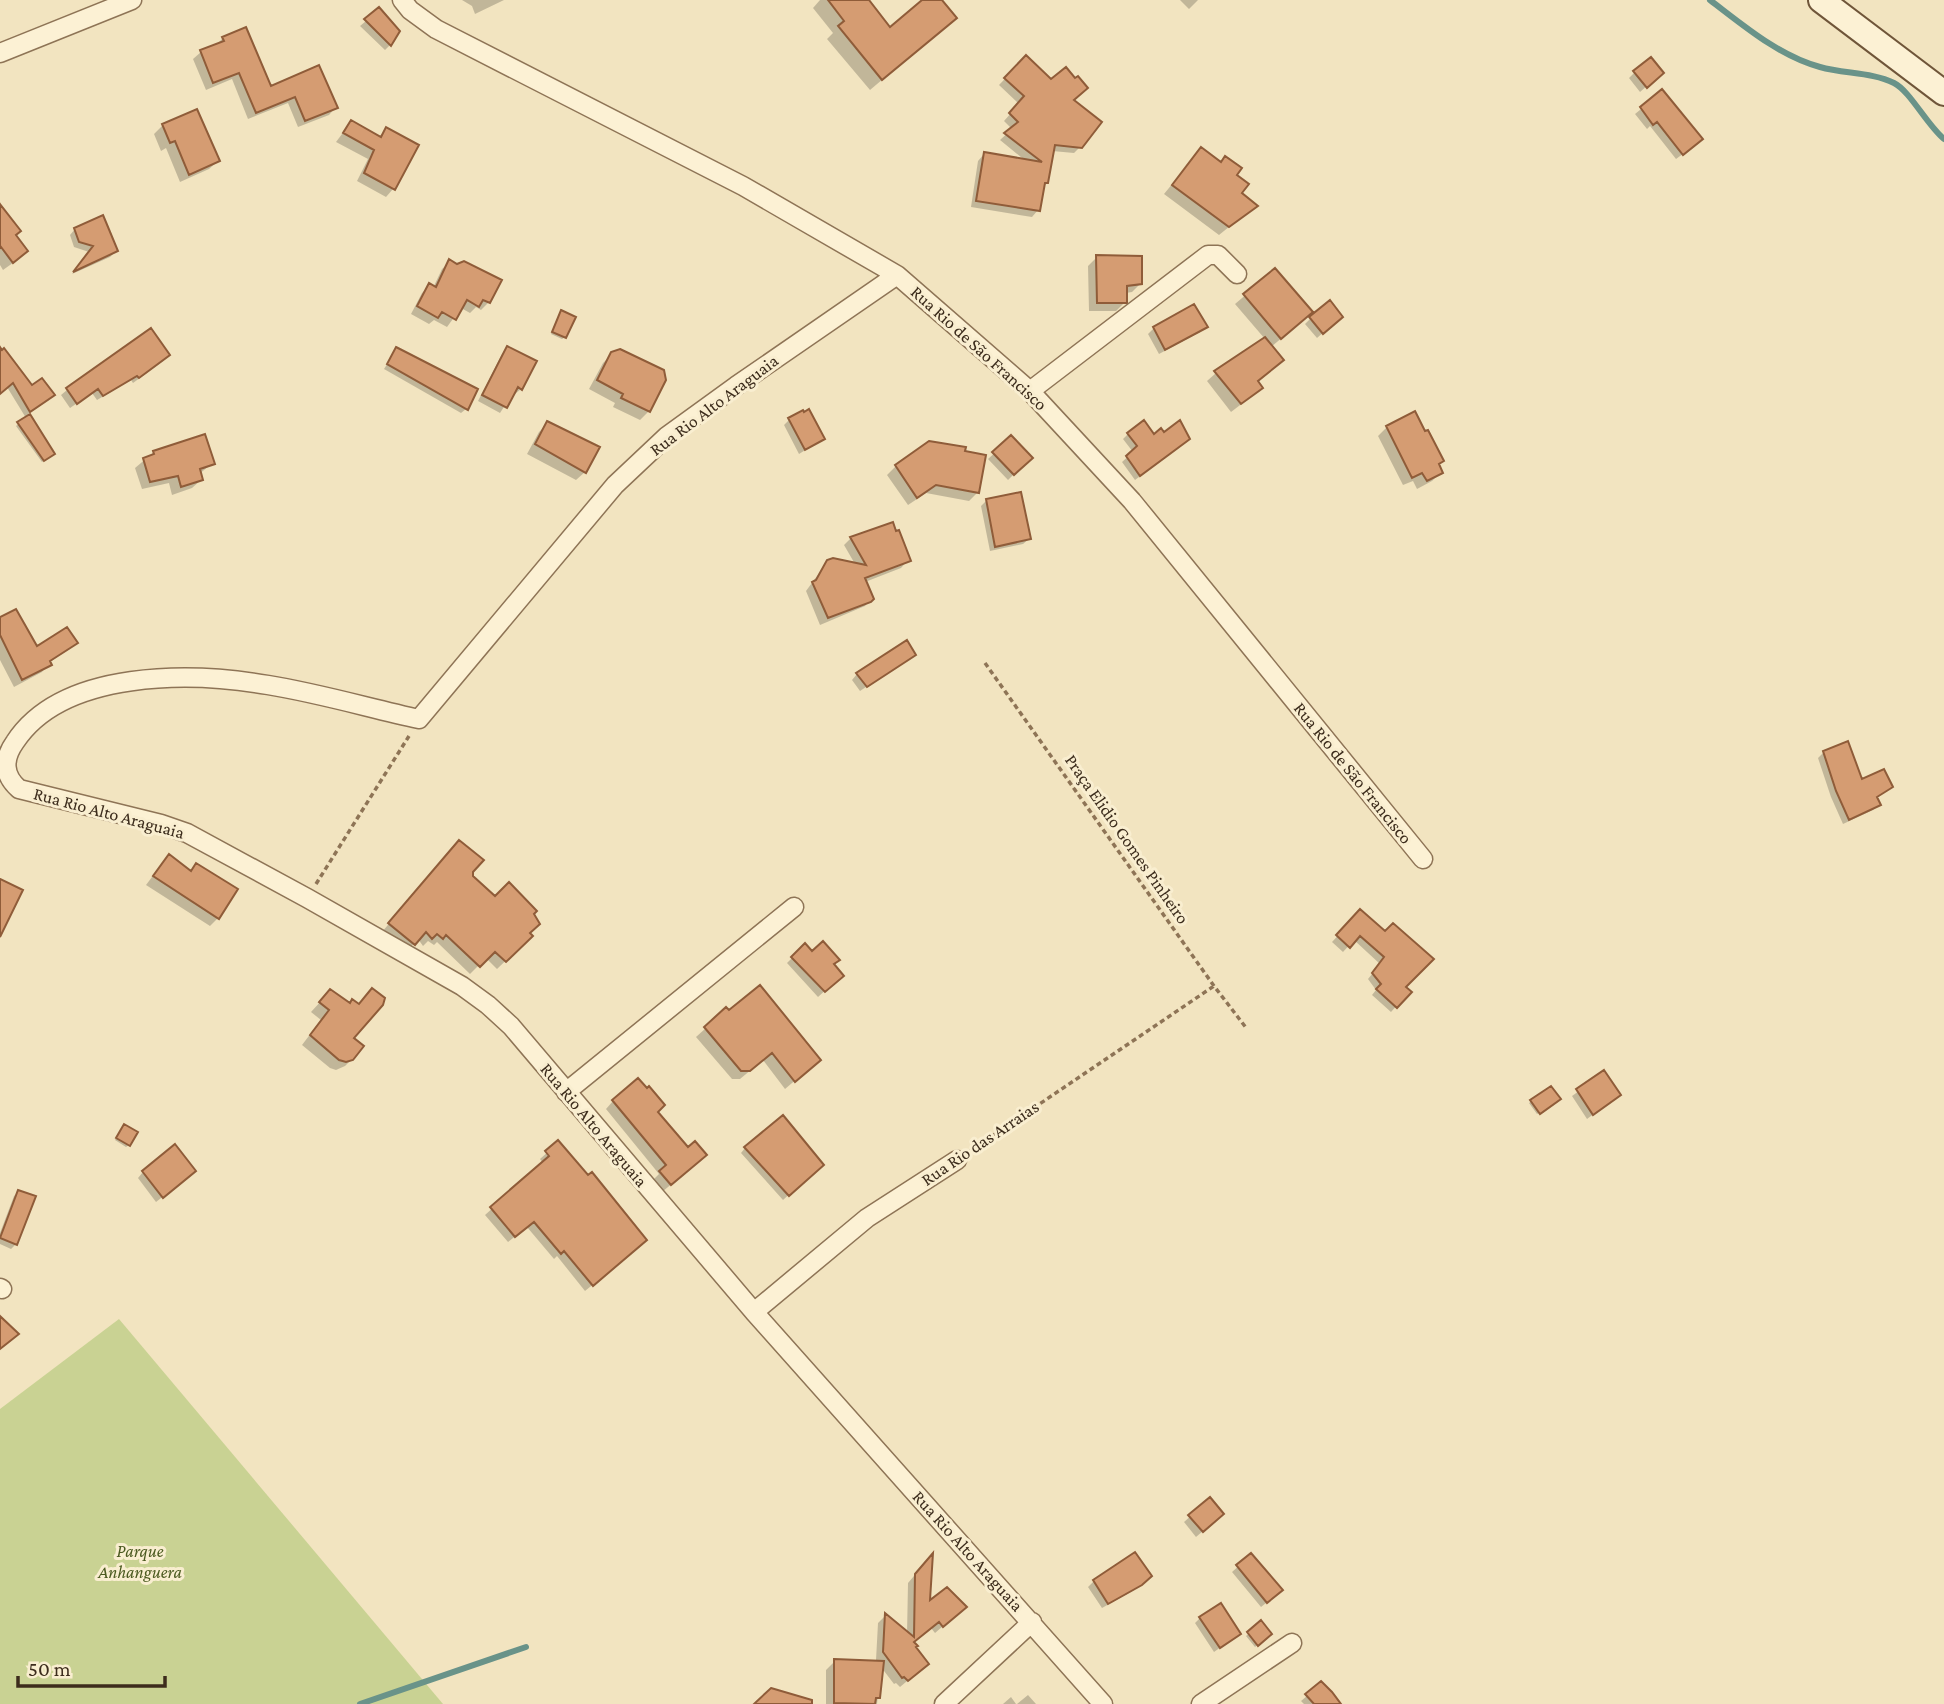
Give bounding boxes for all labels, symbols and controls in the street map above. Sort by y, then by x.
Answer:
street label: Rua Rio de São Francisco [907,282,1051,414]
street label: Rua Rio Alto Araguaia [646,350,782,460]
street label: Rua Rio de São Francisco [1290,698,1416,848]
street label: Praça Elidio Gomes Pinheiro [1061,750,1193,928]
street label: Rua Rio Alto Araguaia [31,783,187,843]
street label: Rua Rio Alto Araguaia [536,1059,652,1191]
street label: Rua Rio das Arraias [917,1096,1043,1190]
street label: Rua Rio Alto Araguaia [909,1487,1027,1615]
park label: Parque Anhanguera [97,1541,182,1582]
scale bar [18,1644,164,1688]
text: 50 m [28,1657,71,1681]

